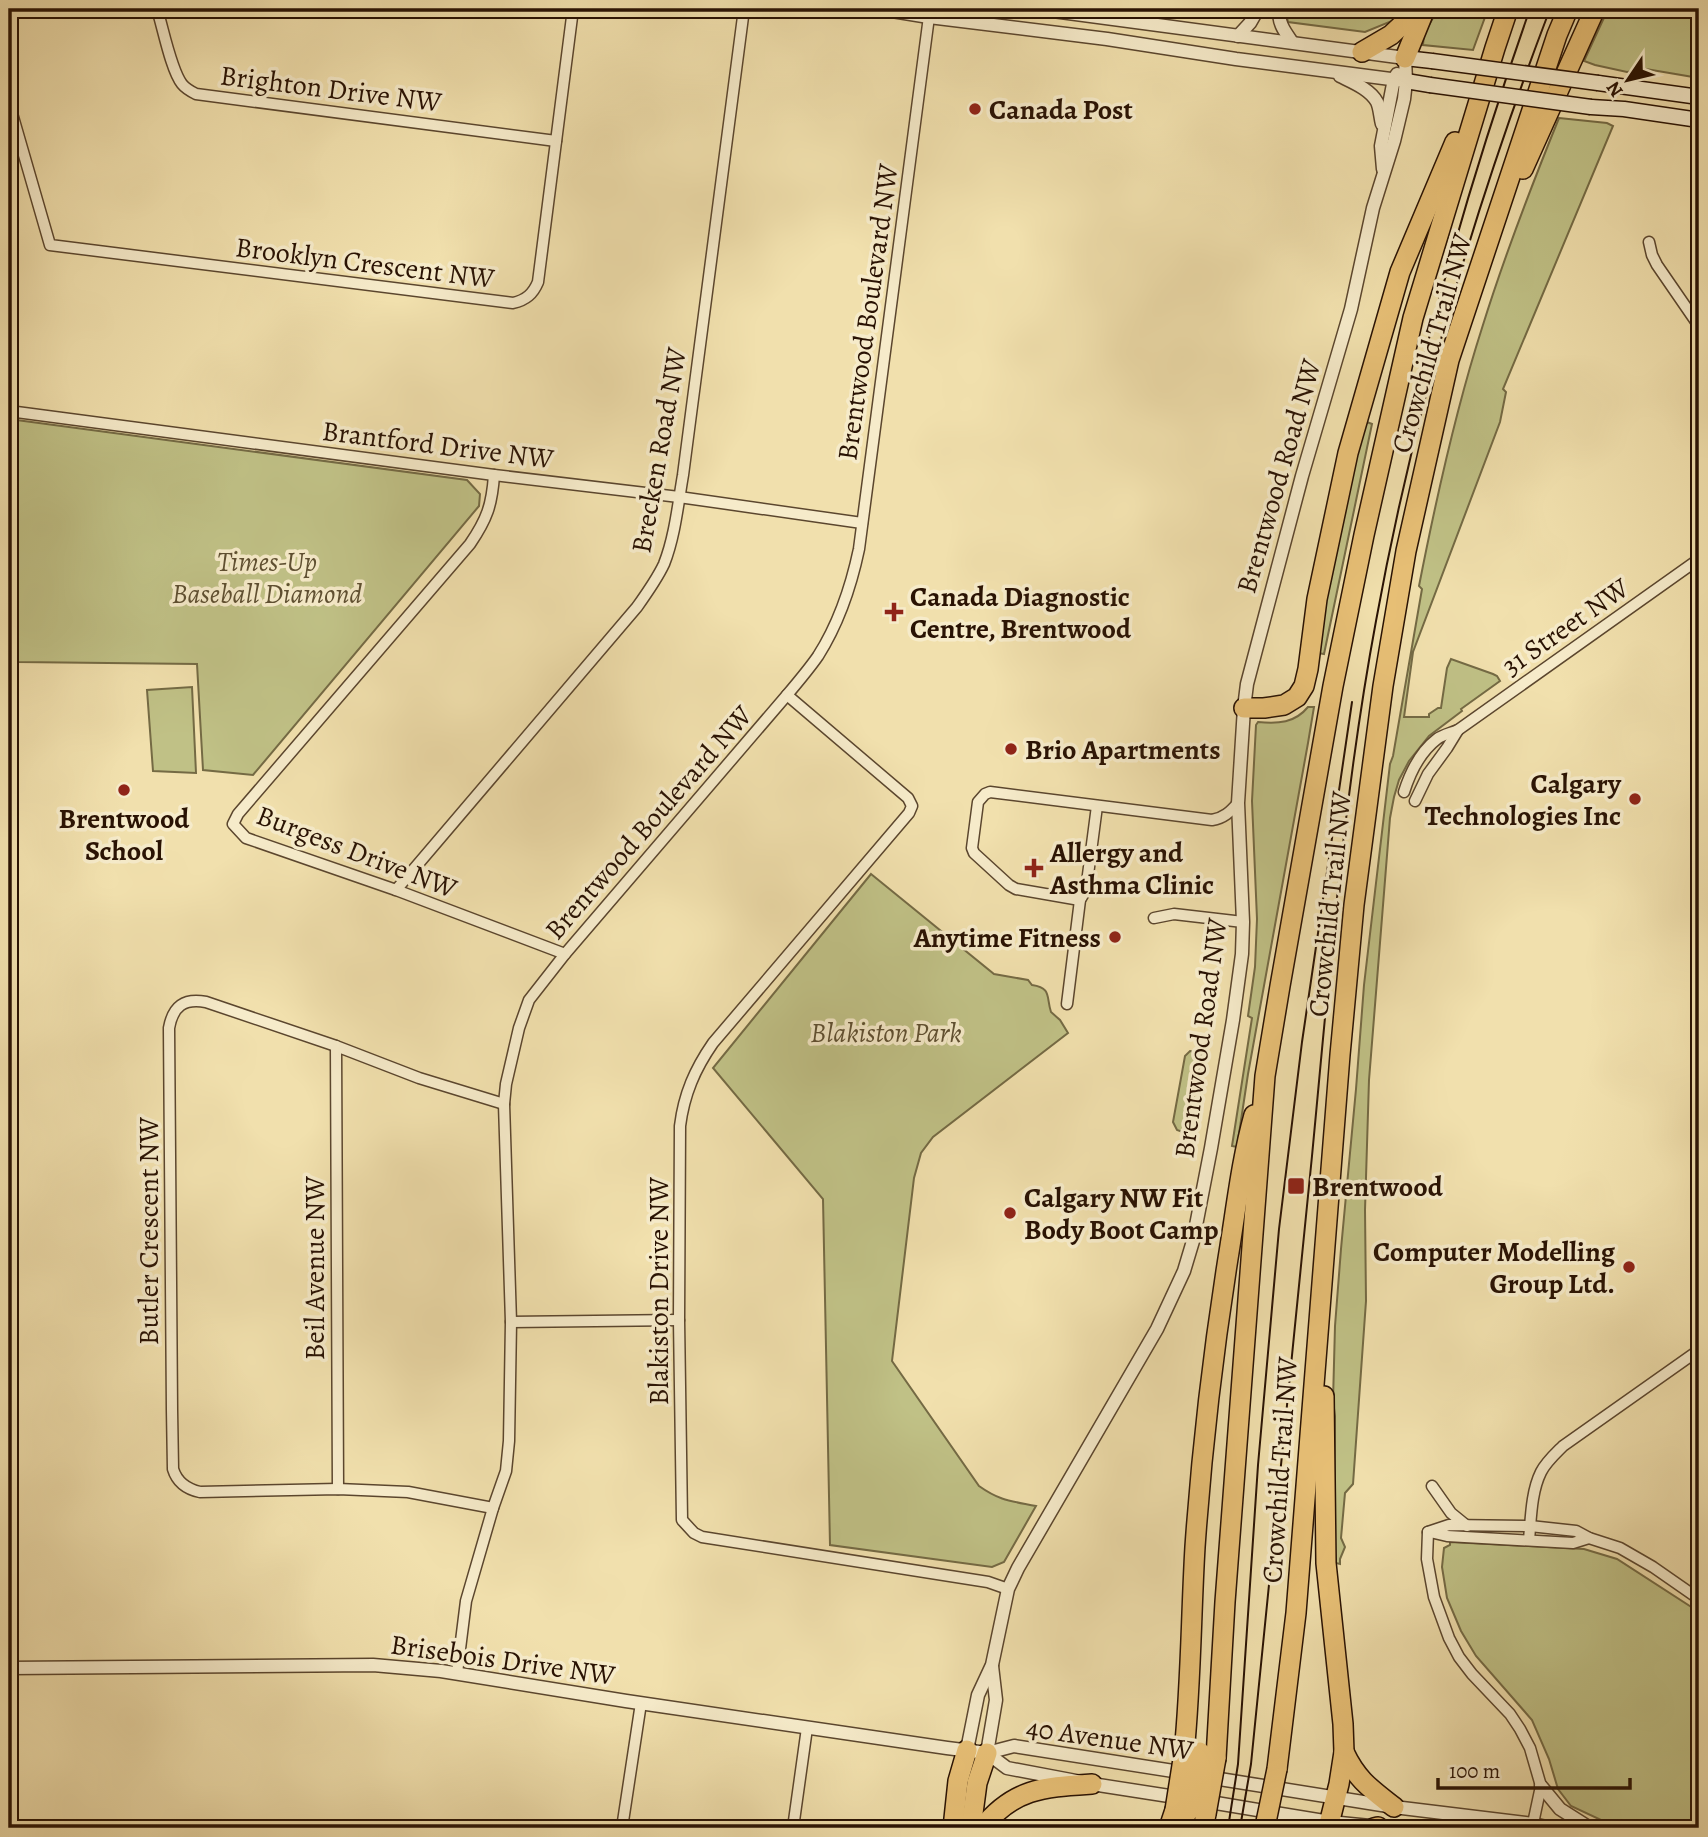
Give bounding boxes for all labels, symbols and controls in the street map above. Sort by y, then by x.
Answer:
north arrow [1592,46,1662,116]
street label: Brighton Drive NW [218,57,445,122]
text: N [1600,76,1630,102]
place label: Canada Post [989,91,1133,129]
marker: Canada Post [967,101,983,117]
street label: Brentwood Boulevard NW [828,161,908,463]
street label: Brooklyn Crescent NW [233,228,497,298]
street label: Crowchild Trail NW [1382,228,1482,458]
street label: Brecken Road NW [622,343,696,556]
street label: Brentwood Road NW [1227,354,1331,598]
street label: Brantford Drive NW [320,412,557,478]
park label: Times-Up Baseball Diamond [172,543,362,613]
street label: 31 Street NW [1494,568,1638,685]
place label: Canada Diagnostic Centre, Brentwood [910,578,1132,648]
marker: Canada Diagnostic Centre, Brentwood [884,602,904,622]
street label: Brentwood Boulevard NW [536,697,762,948]
place label: Brio Apartments [1025,731,1221,769]
marker: Brio Apartments [1003,741,1019,757]
place label: Calgary Technologies Inc [1425,765,1622,835]
marker: Brentwood School [116,782,132,798]
street label: Crowchild Trail NW [1299,788,1361,1019]
marker: Calgary Technologies Inc [1627,791,1643,807]
street label: Burgess Drive NW [251,796,463,908]
place label: Brentwood School [59,800,190,870]
place label: Allergy and Asthma Clinic [1049,834,1214,904]
marker: Allergy and Asthma Clinic [1024,858,1044,878]
street label: Brentwood Road NW [1165,915,1237,1161]
place label: Anytime Fitness [913,919,1101,957]
marker: Anytime Fitness [1107,929,1123,945]
park label: Blakiston Park [810,1014,962,1052]
street label: Butler Crescent NW [130,1116,168,1345]
place label: Brentwood [1312,1168,1444,1206]
street label: Beil Avenue NW [296,1175,334,1360]
street label: Blakiston Drive NW [640,1176,678,1405]
marker: Brentwood [1286,1176,1306,1196]
place label: Calgary NW Fit Body Boot Camp [1024,1179,1219,1249]
marker: Calgary NW Fit Body Boot Camp [1002,1205,1018,1221]
place label: Computer Modelling Group Ltd. [1373,1233,1616,1303]
marker: Computer Modelling Group Ltd. [1621,1259,1637,1275]
street label: Crowchild Trail NW [1253,1355,1307,1585]
street label: Brisebois Drive NW [388,1625,618,1695]
street label: 40 Avenue NW [1024,1708,1197,1770]
scale bar [1438,1746,1631,1790]
text: 100 m [1449,1757,1500,1785]

